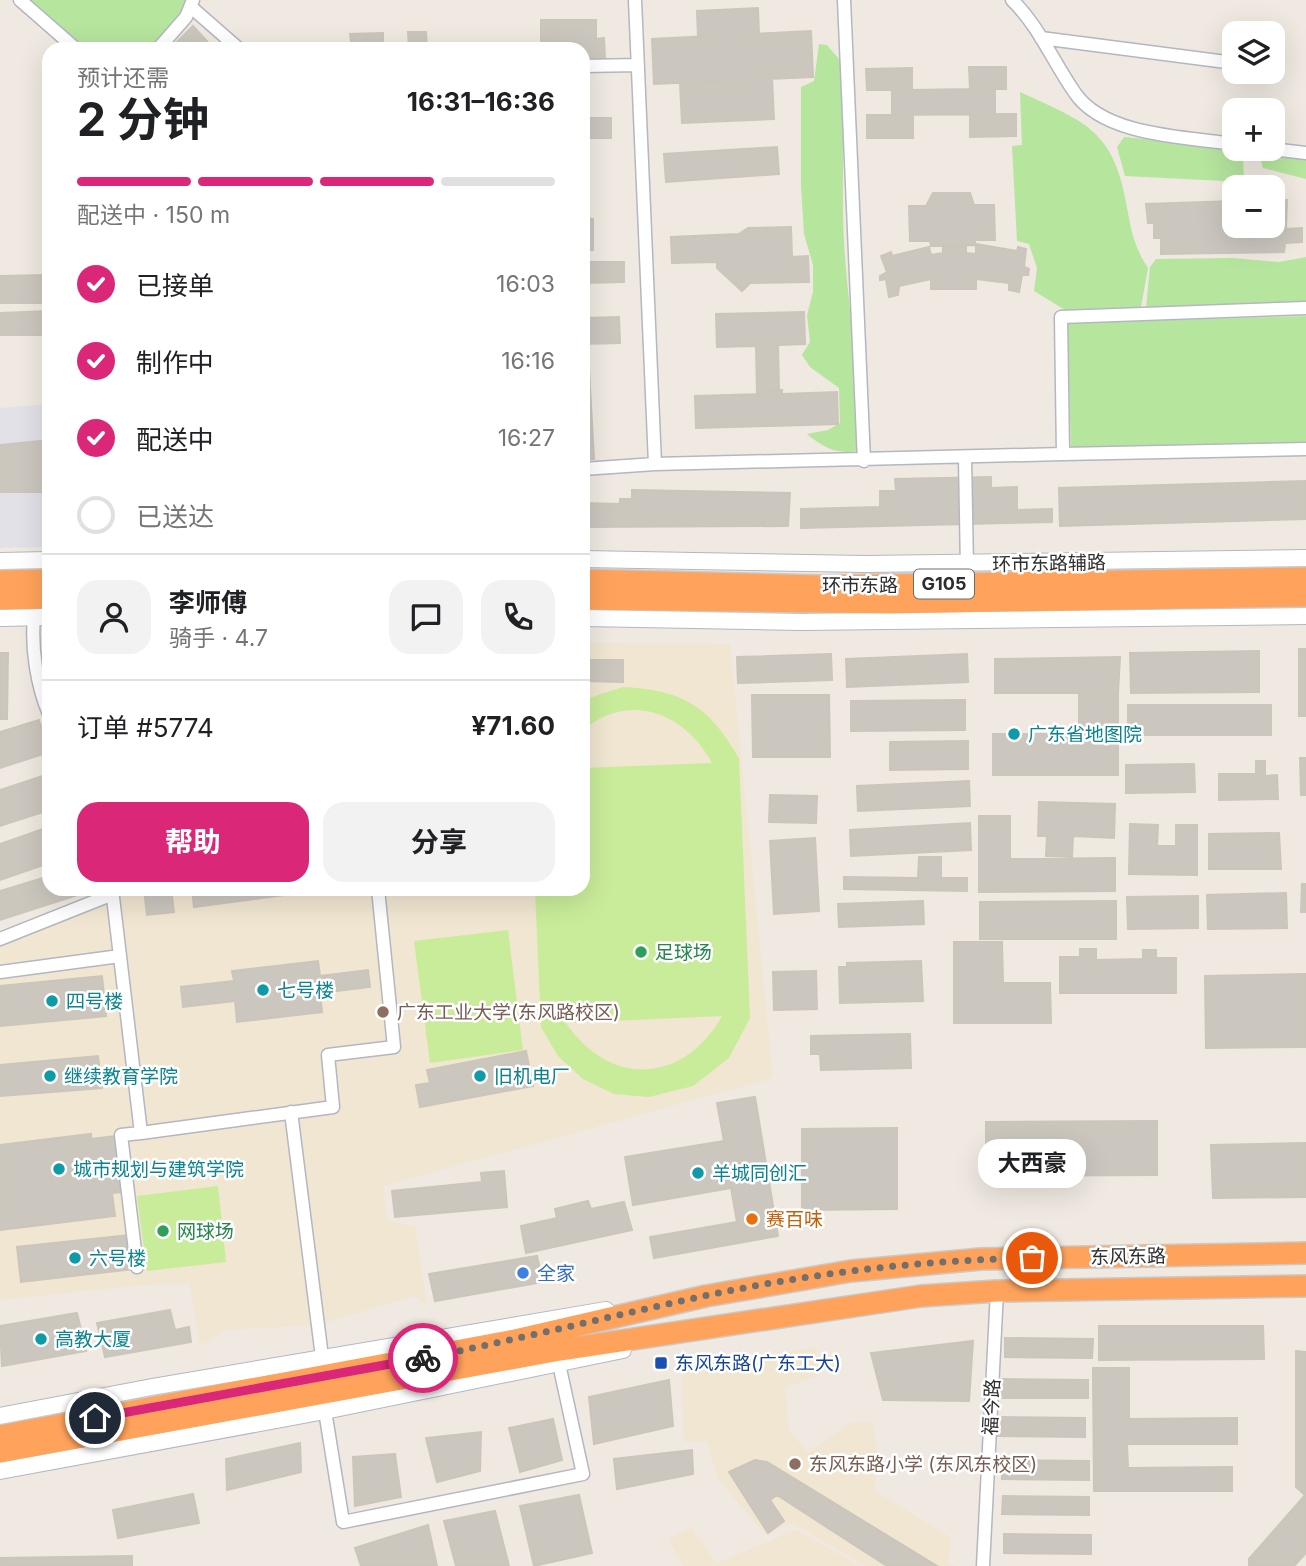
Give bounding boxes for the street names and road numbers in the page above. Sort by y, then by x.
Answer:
street label: 环市东路辅路 [992,551,1106,576]
road number: G105 [914,570,974,598]
street label: 环市东路 [822,574,898,597]
street label: 东风东路 [1090,1244,1166,1269]
street label: 福今路 [979,1378,1004,1436]

